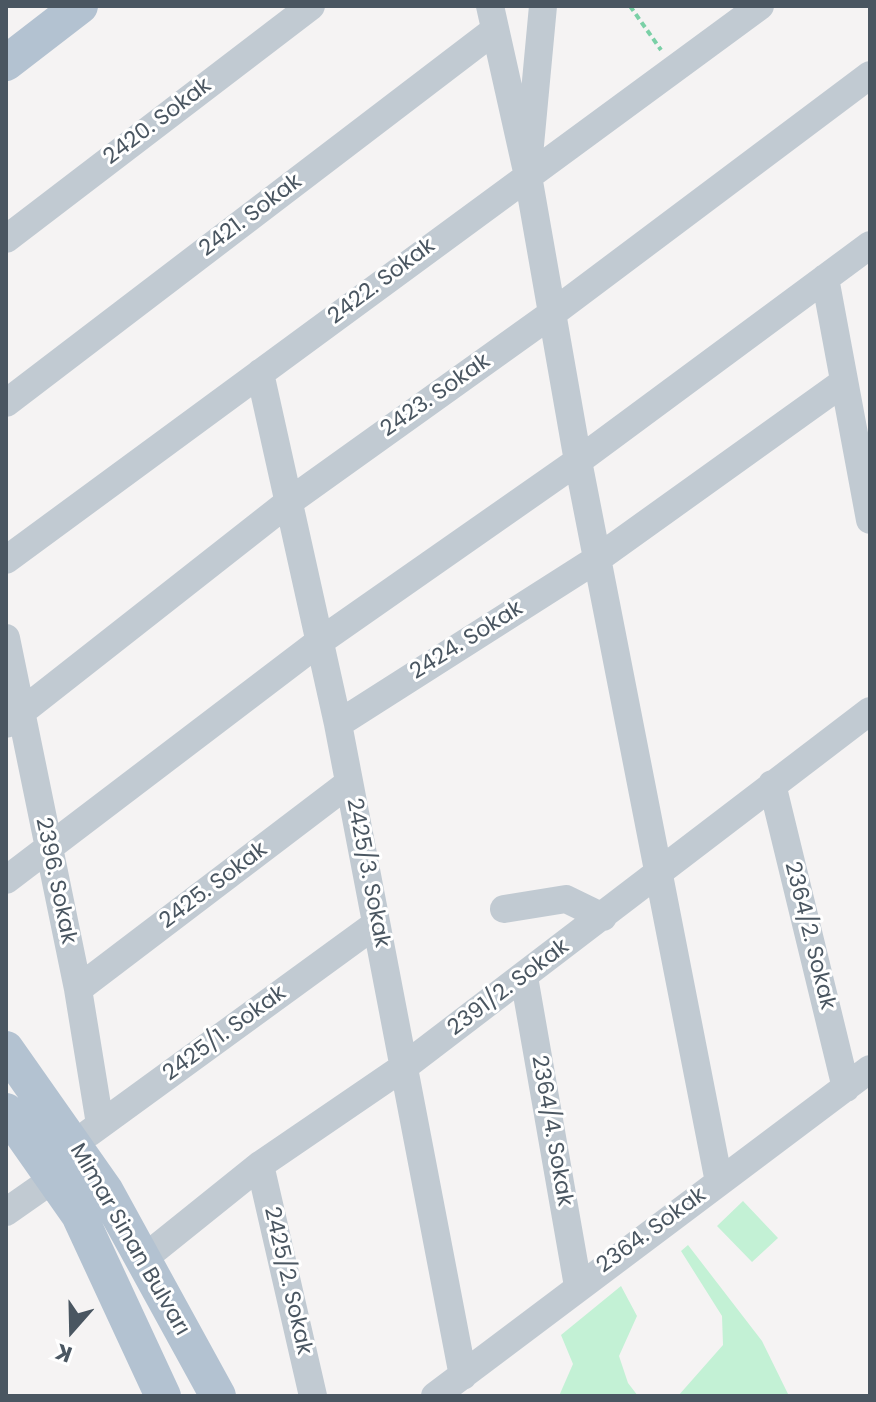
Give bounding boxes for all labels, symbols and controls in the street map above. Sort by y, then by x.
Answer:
street label: 2420. Sokak [99,73,217,171]
street label: 2421. Sokak [195,169,307,263]
street label: 2422. Sokak [323,233,441,331]
street label: 2423. Sokak [376,349,496,443]
street label: 2424. Sokak [406,596,528,686]
street label: 2425/3. Sokak [340,796,394,950]
street label: 2396. Sokak [29,815,81,947]
street label: 2425. Sokak [155,837,273,935]
street label: 2364/2. Sokak [778,859,840,1013]
street label: 2391/2. Sokak [443,934,575,1042]
street label: 2425/1. Sokak [158,981,292,1087]
street label: 2364/4. Sokak [525,1053,577,1209]
street label: Mimar Sinan Bulvarı [63,1139,195,1341]
street label: 2364. Sokak [592,1183,712,1279]
street label: 2425/2. Sokak [257,1204,317,1358]
north arrow [32,1290,112,1370]
text: K [51,1336,76,1370]

